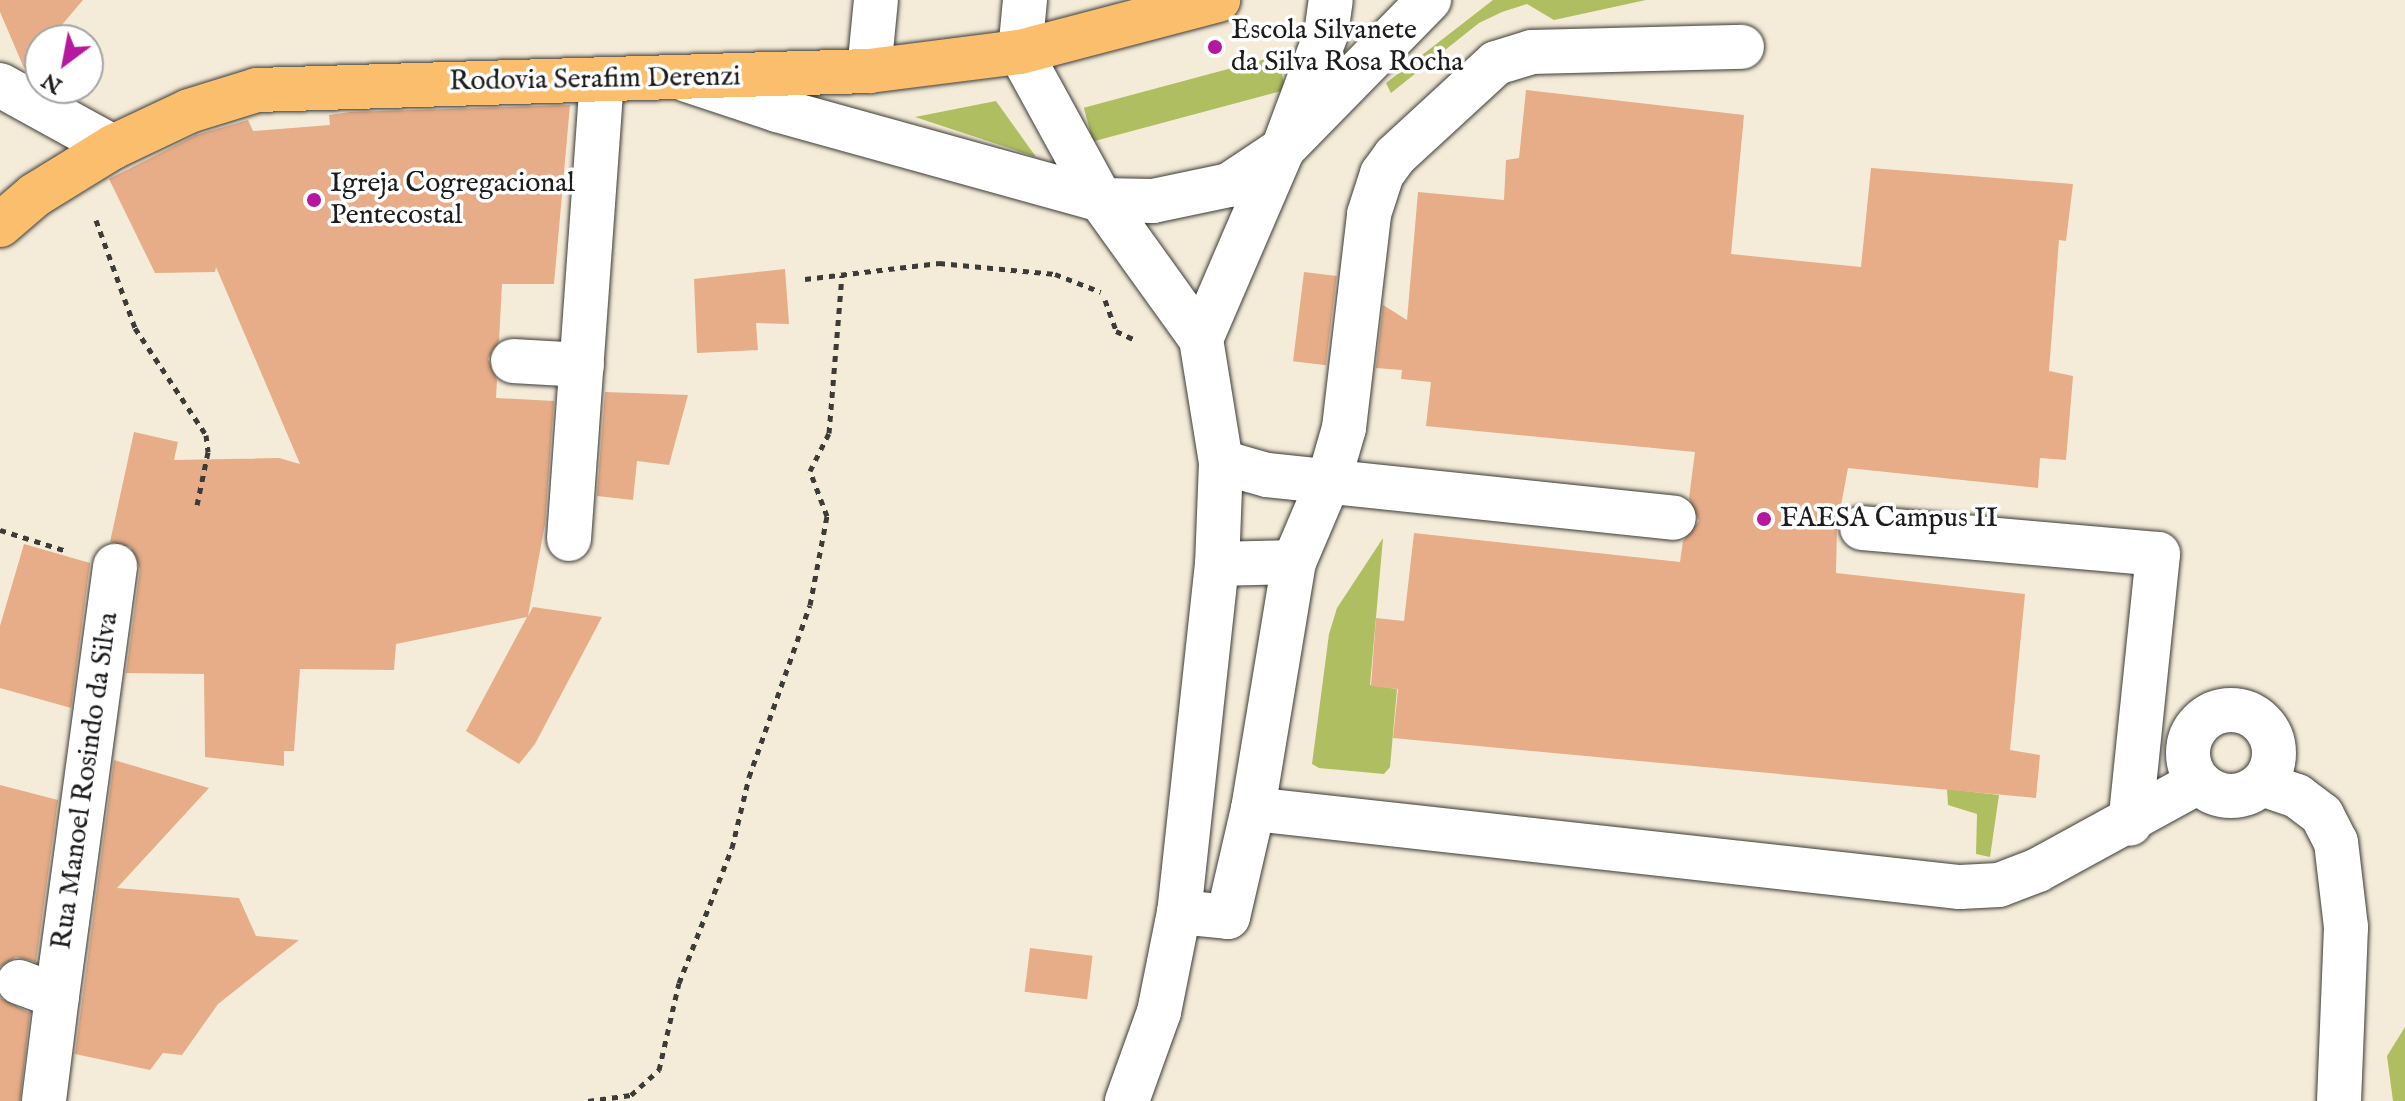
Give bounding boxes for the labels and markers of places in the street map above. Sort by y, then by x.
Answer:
place label: Escola Silvanete da Silva Rosa Rocha [1231,14,1463,80]
marker: Escola Silvanete da Silva Rosa Rocha [1206,38,1224,56]
place label: Igreja Cogregacional Pentecostal [330,167,575,233]
marker: Igreja Cogregacional Pentecostal [305,191,323,209]
place label: FAESA Campus II [1780,502,1998,536]
marker: FAESA Campus II [1755,510,1773,528]

